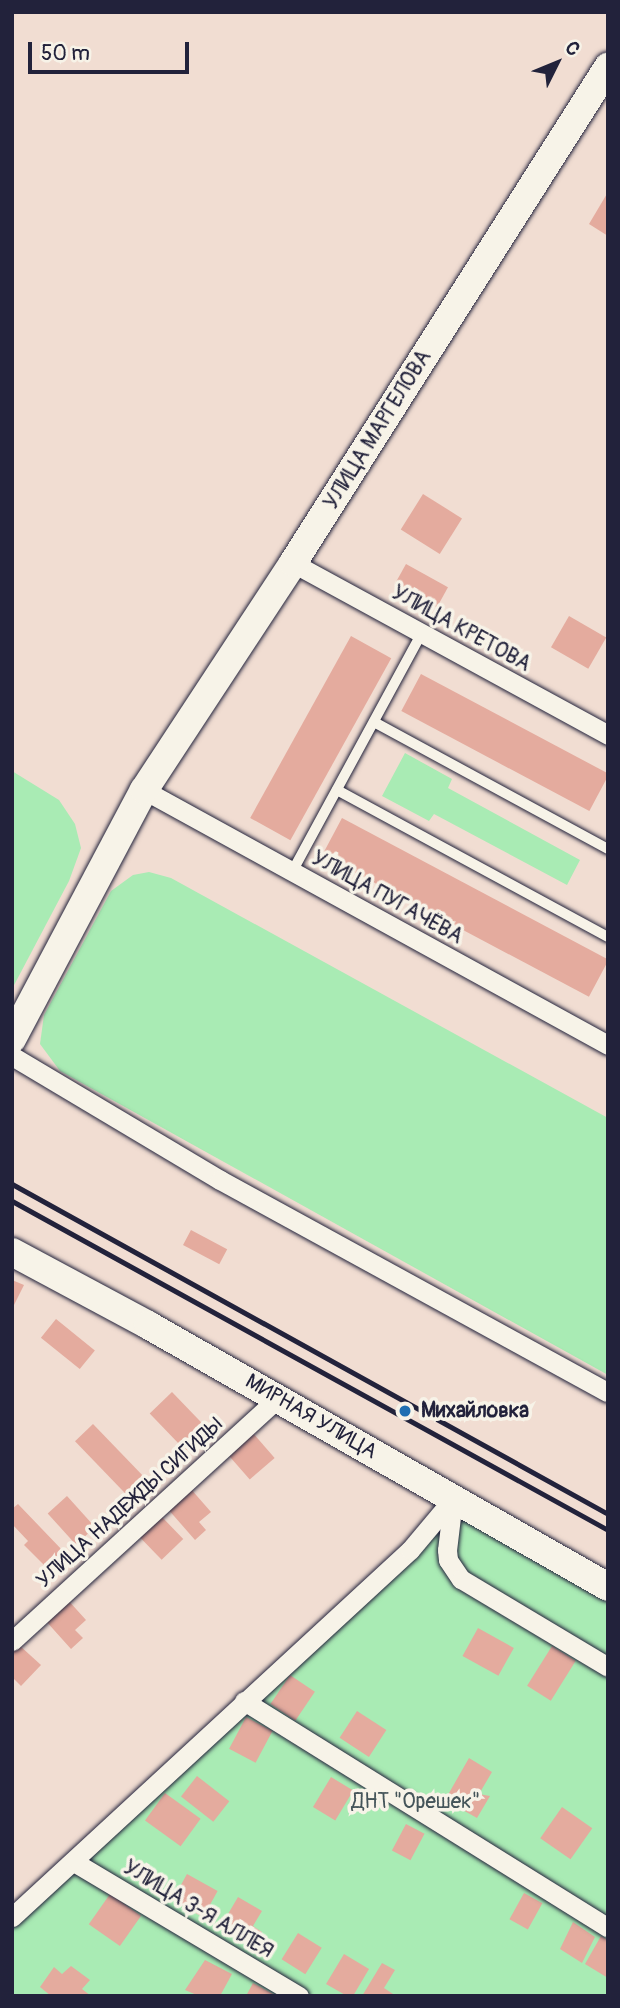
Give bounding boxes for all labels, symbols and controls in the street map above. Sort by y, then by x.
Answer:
scale bar [32,28,192,72]
north arrow [522,28,592,98]
text: С [560,36,585,61]
text: 50 m [41,40,90,67]
street label: УЛИЦА МАРГЕЛОВА [319,346,437,514]
street label: УЛИЦА КРЕТОВА [387,580,535,678]
street label: УЛИЦА ПУГАЧЁВА [307,846,467,950]
street label: МИРНАЯ УЛИЦА [241,1369,381,1465]
place label: Михайловка [421,1398,529,1424]
marker: Михайловка [395,1401,415,1421]
street label: УЛИЦА НАДЕЖДЫ СИГИДЫ [32,1413,228,1593]
park label: ДНТ "Орешек" [352,1789,480,1815]
street label: УЛИЦА 3-Я АЛЛЕЯ [119,1855,277,1965]

